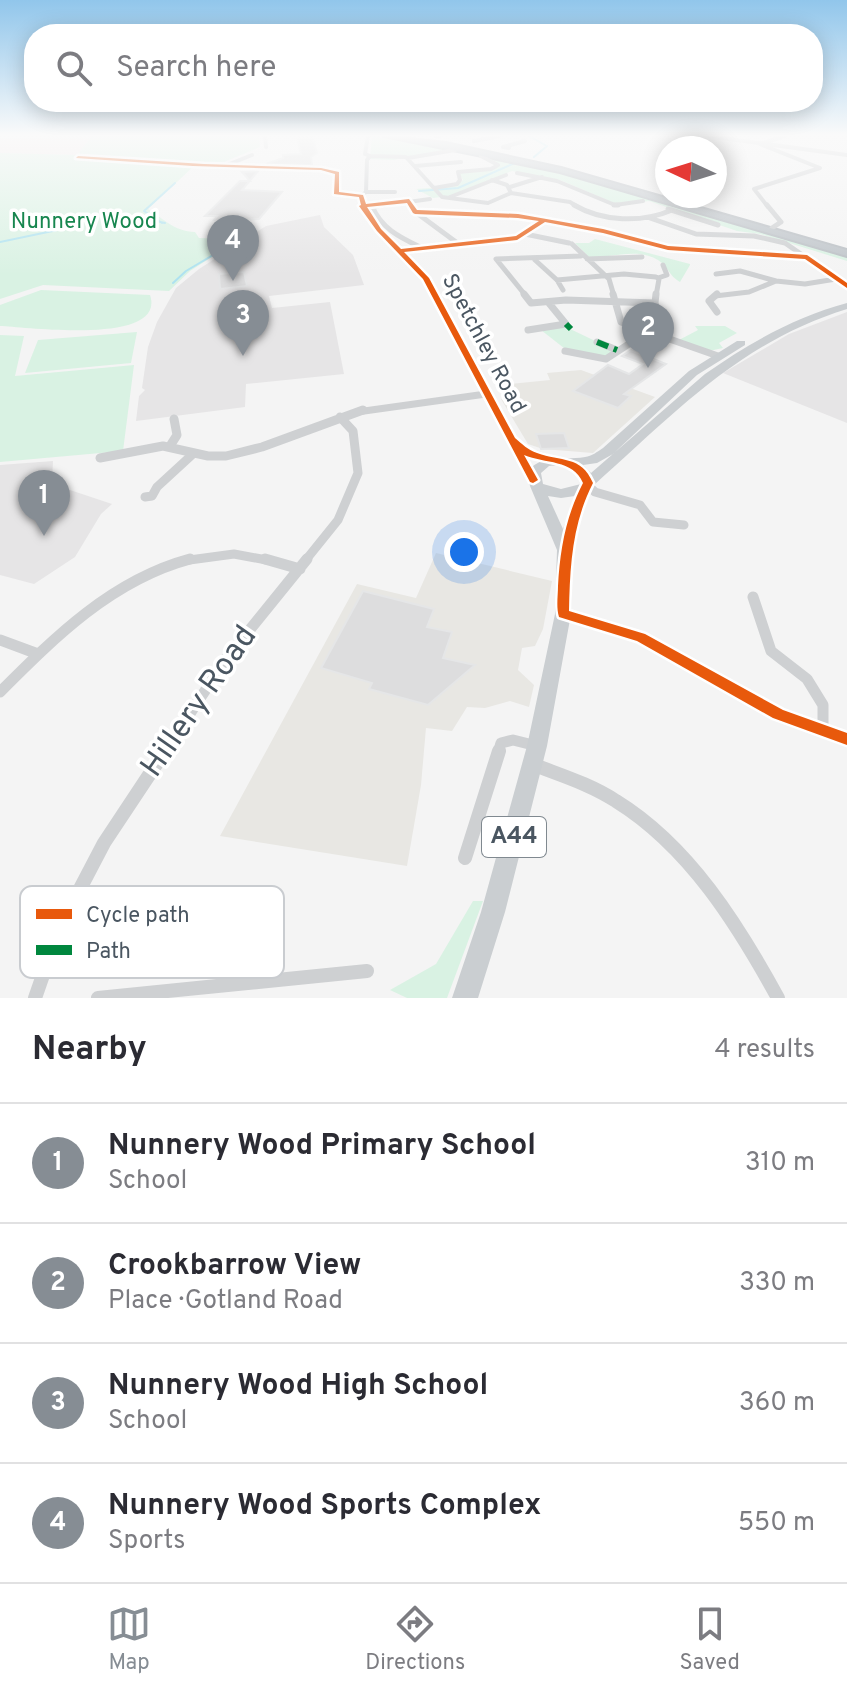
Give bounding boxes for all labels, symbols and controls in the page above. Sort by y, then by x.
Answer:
search box [24,24,823,112]
icon: search [52,46,96,90]
text: Search here [116,50,276,87]
north arrow [655,136,727,208]
park label: Nunnery Wood [11,209,157,236]
pin: 4 [207,215,259,281]
street label: Spetchley Road [435,270,531,418]
pin: 3 [217,290,269,356]
pin: 2 [622,302,674,368]
pin: 1 [18,470,70,536]
your location [444,532,484,572]
street label: Hillery Road [133,618,267,786]
road number: A44 [482,817,546,857]
legend [20,886,284,978]
text: Cycle path [86,903,190,930]
text: Path [86,939,131,966]
text: Nearby [32,1029,147,1072]
text: 4 results [714,1034,815,1067]
text: Nunnery Wood Primary School [108,1128,536,1165]
text: 1 [53,1147,63,1180]
text: 310 m [745,1147,815,1180]
text: School [108,1165,187,1198]
text: Crookbarrow View [108,1248,361,1285]
text: 2 [50,1267,66,1300]
text: 330 m [739,1267,815,1300]
text: Place · Gotland Road [108,1285,343,1318]
text: Nunnery Wood High School [108,1368,488,1405]
text: 3 [50,1387,66,1420]
text: 360 m [739,1387,815,1420]
text: School [108,1405,187,1438]
text: Nunnery Wood Sports Complex [108,1488,541,1525]
text: 4 [50,1507,66,1540]
text: 550 m [738,1507,815,1540]
text: Sports [108,1525,185,1558]
tab: Map [107,1602,151,1677]
tab: Directions [365,1602,465,1677]
tab: Saved [679,1602,740,1677]

